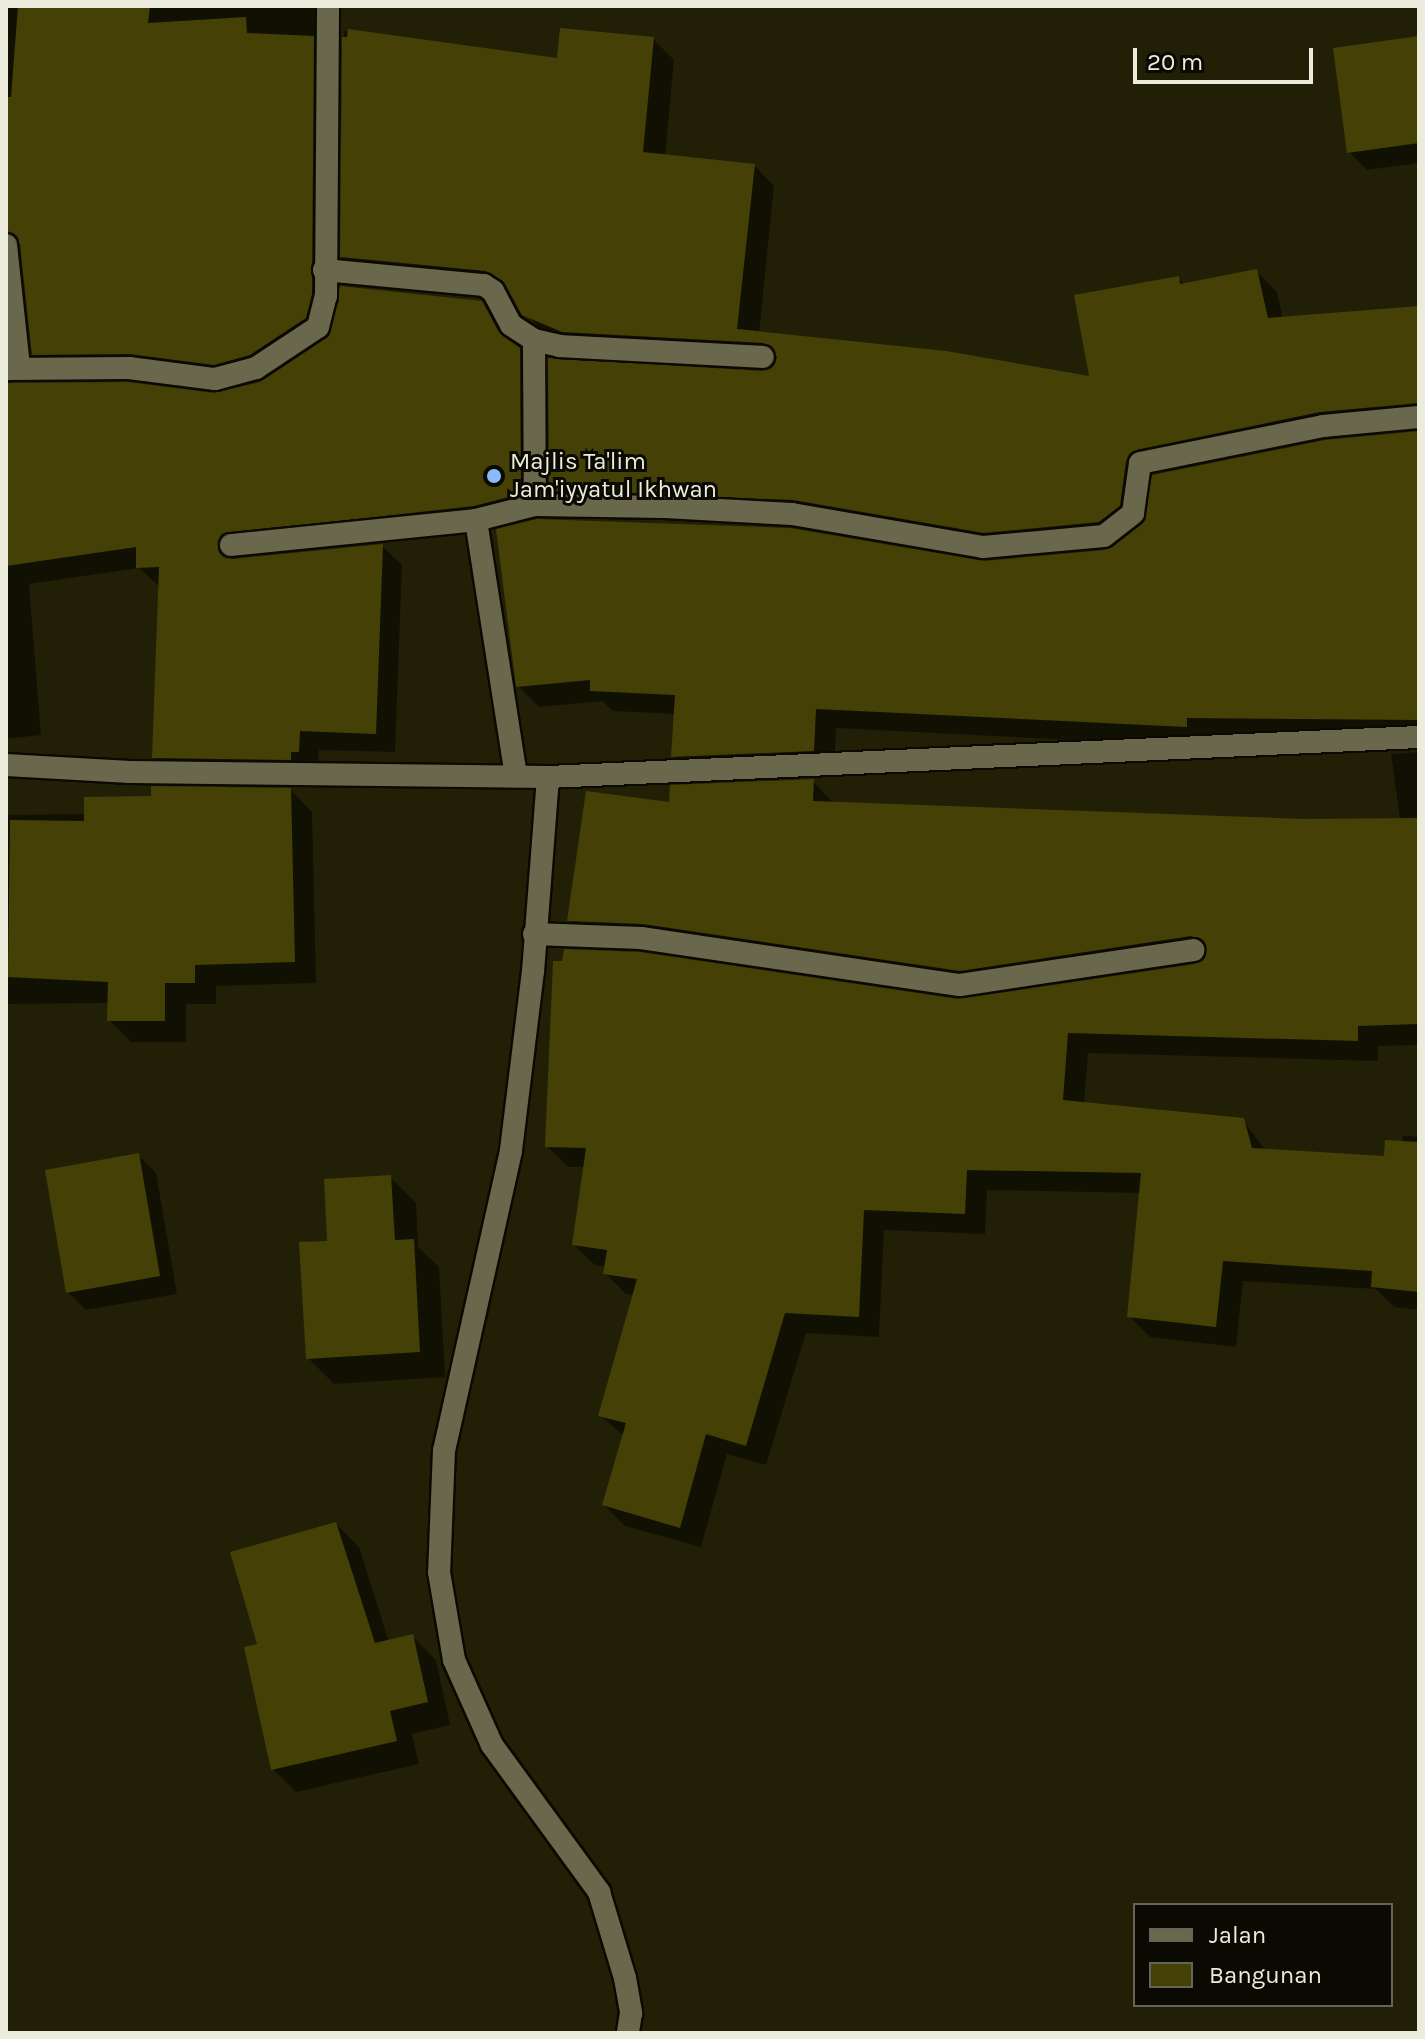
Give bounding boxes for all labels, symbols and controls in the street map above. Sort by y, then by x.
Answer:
scale bar [1137,32,1317,82]
text: 20 m [1147,48,1203,76]
place label: Majlis Ta'lim Jam'iyyatul Ikhwan [510,448,717,504]
marker: Majlis Ta'lim Jam'iyyatul Ikhwan [485,467,503,485]
legend [1133,1903,1393,2007]
text: Jalan [1209,1921,1266,1949]
text: Bangunan [1209,1961,1322,1989]

